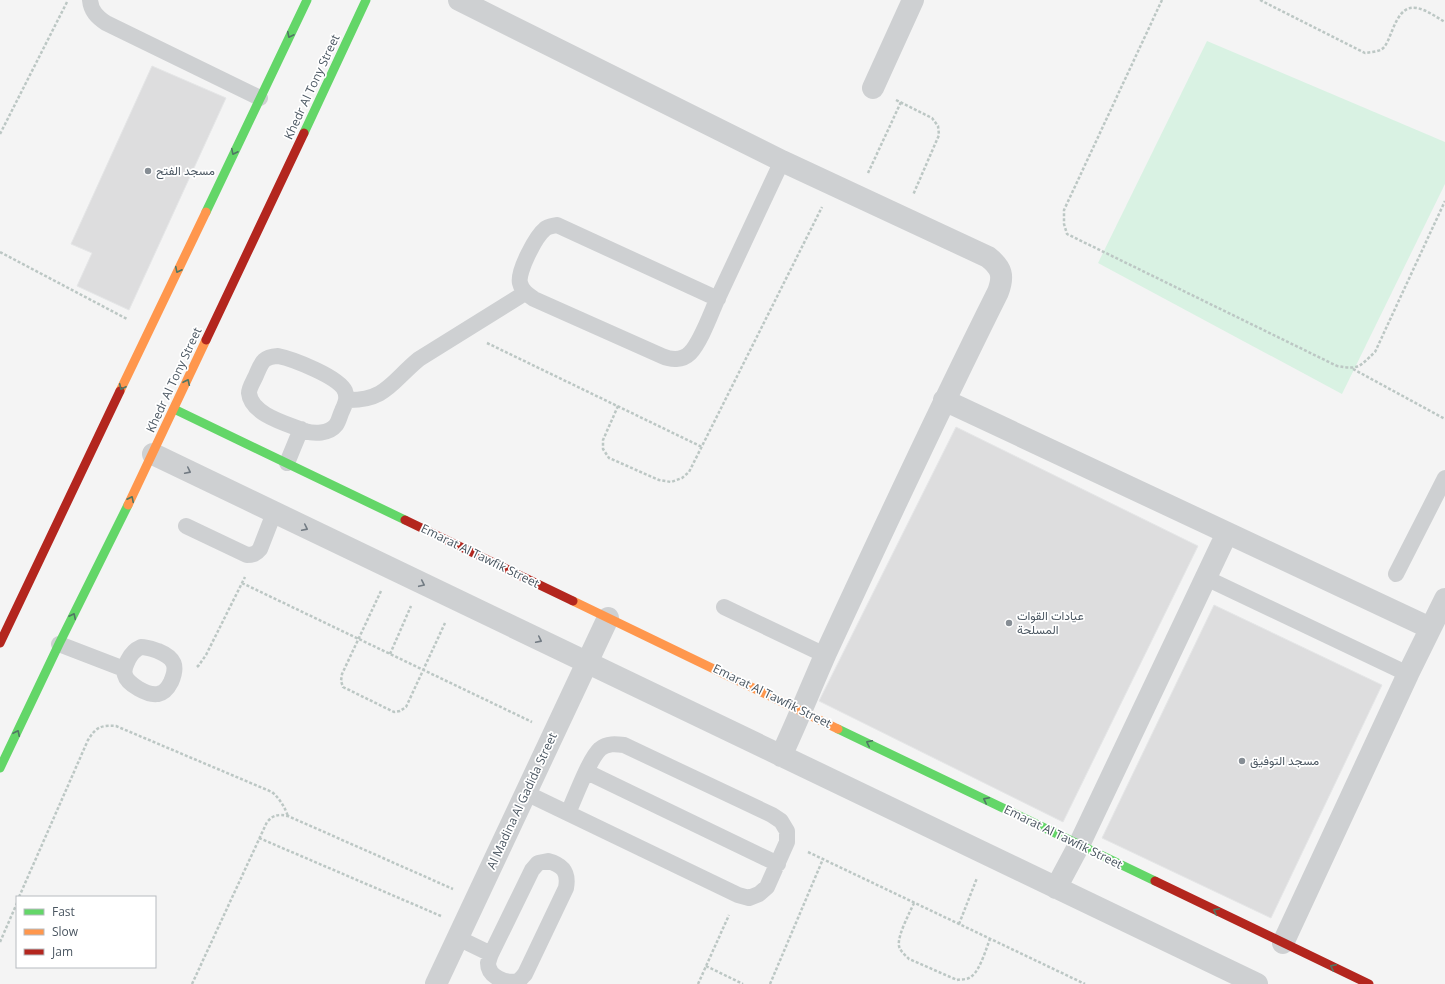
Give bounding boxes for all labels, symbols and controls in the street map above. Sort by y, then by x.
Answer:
street label: Khedr Al Tony Street [280,31,343,142]
one-way arrow [287,31,295,39]
one-way arrow [231,148,239,156]
place label: مسجد الفتح [156,162,215,180]
marker: مسجد الفتح [143,166,153,176]
one-way arrow [175,265,183,273]
street label: Khedr Al Tony Street [142,324,205,435]
one-way arrow [182,379,190,386]
one-way arrow [119,383,127,390]
one-way arrow [184,466,191,474]
one-way arrow [126,496,134,503]
street label: Emarat Al Tawfik Street [418,519,542,592]
one-way arrow [301,523,308,531]
one-way arrow [418,579,426,587]
place label: عيادات القوات المسلحة [1017,607,1084,638]
one-way arrow [68,612,76,620]
marker: عيادات القوات المسلحة [1004,618,1014,628]
one-way arrow [535,635,543,643]
street label: Emarat Al Tawfik Street [710,659,834,732]
one-way arrow [12,729,20,737]
street label: Al Madina Al Gadida Street [482,730,561,872]
one-way arrow [865,740,873,748]
place label: مسجد التوفيق [1250,752,1319,769]
marker: مسجد التوفيق [1237,756,1247,766]
one-way arrow [982,797,990,805]
street label: Emarat Al Tawfik Street [1001,800,1125,873]
legend [16,896,156,968]
text: Fast [52,903,75,920]
one-way arrow [1213,908,1221,916]
text: Slow [52,923,79,940]
text: Jam [51,943,73,960]
one-way arrow [1330,964,1338,972]

